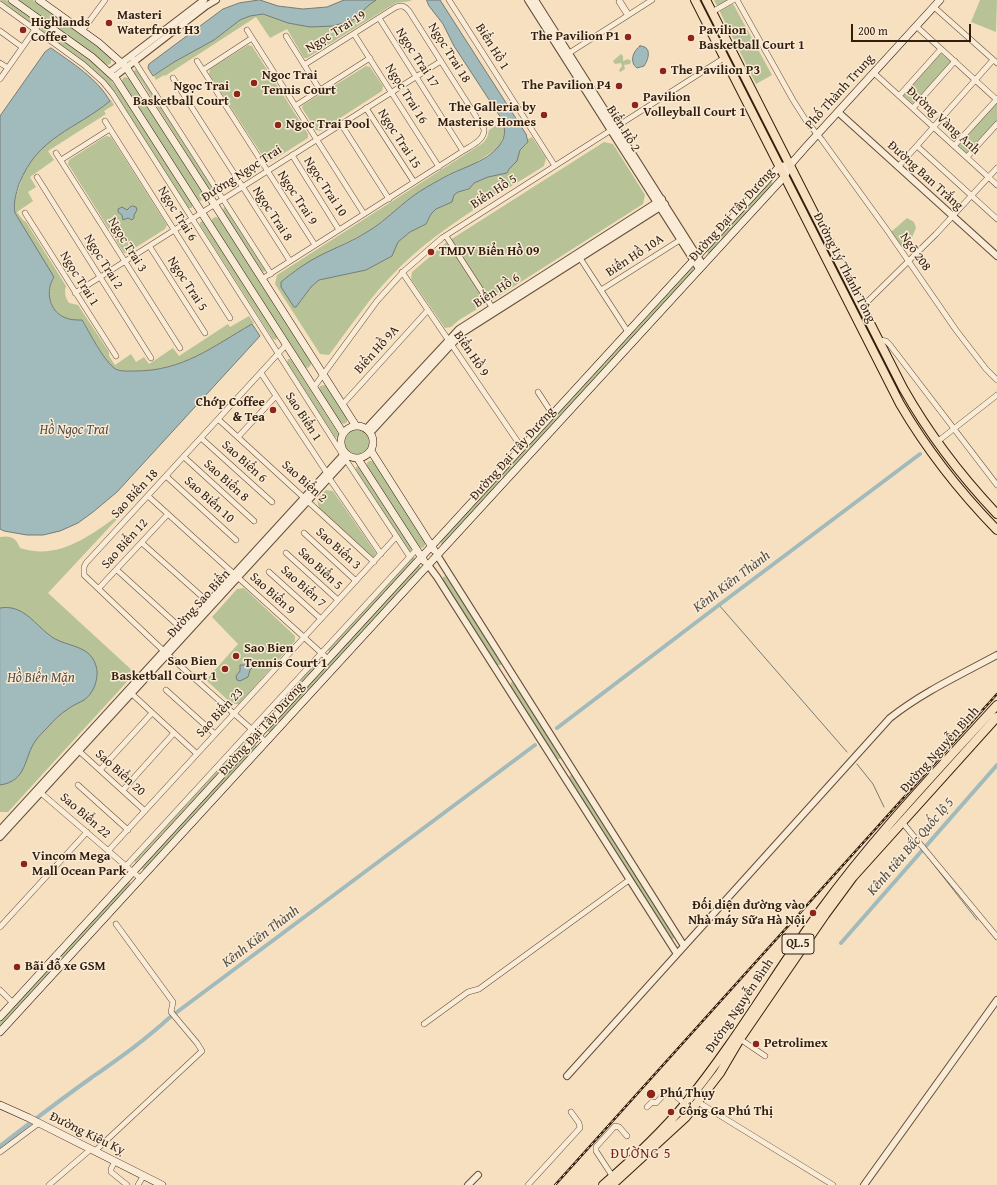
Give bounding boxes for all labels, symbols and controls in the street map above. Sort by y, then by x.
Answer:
street label: Ngọc Trai 19 [303,7,369,57]
place label: Masteri Waterfront H3 [117,8,200,39]
place label: Highlands Coffee [31,15,90,46]
scale bar [853,16,973,42]
marker: Masteri Waterfront H3 [104,18,114,28]
street label: Ngọc Trai 18 [424,20,474,86]
street label: Biển Hồ 1 [472,21,512,73]
text: 200 m [858,22,888,39]
place label: Pavilion Basketball Court 1 [699,23,805,54]
marker: Highlands Coffee [18,25,28,35]
street label: Ngọc Trai 17 [392,25,442,91]
place label: The Pavilion P1 [531,29,620,45]
marker: The Pavilion P1 [623,32,633,42]
marker: Pavilion Basketball Court 1 [686,33,696,43]
street label: Phố Thành Trung [802,51,878,133]
street label: Ngọc Trai 16 [381,61,431,127]
place label: The Pavilion P3 [671,63,760,79]
marker: The Pavilion P3 [658,66,668,76]
place label: Ngoc Trai Tennis Court [262,68,336,99]
marker: Ngoc Trai Tennis Court [249,78,259,88]
place label: The Pavilion P4 [522,78,611,94]
place label: Ngọc Trai Basketball Court [133,79,229,110]
marker: The Pavilion P4 [614,81,624,91]
street label: Đường Vàng Anh [903,84,983,158]
marker: Ngọc Trai Basketball Court [232,89,242,99]
place label: Pavilion Volleyball Court 1 [643,90,746,121]
place label: The Galleria by Masterise Homes [437,100,536,131]
marker: Pavilion Volleyball Court 1 [630,100,640,110]
street label: Biển Hồ 2 [603,103,643,155]
street label: Ngọc Trai 15 [374,106,424,172]
marker: The Galleria by Masterise Homes [539,110,549,120]
place label: Ngoc Trai Pool [286,117,370,133]
marker: Ngoc Trai Pool [273,120,283,130]
street label: Đường Ban Trắng [884,138,966,214]
street label: Đường Ngọc Trai [199,142,285,206]
street label: Ngọc Trai 10 [300,154,350,220]
street label: Đường Đại Tây Dương [686,165,778,265]
street label: Ngọc Trai 9 [274,168,320,228]
street label: Biển Hồ 5 [468,171,520,213]
street label: Ngọc Trai 6 [154,184,200,244]
street label: Ngọc Trai 8 [249,184,295,244]
street label: Đường Lý Thánh Tông [809,210,879,326]
street label: Ngọc Trai 3 [104,215,150,275]
street label: Ngõ 208 [896,230,934,274]
street label: Ngọc Trai 2 [80,232,126,292]
street label: Biển Hồ 10A [603,232,667,280]
place label: TMDV Biển Hồ 09 [439,244,539,260]
marker: TMDV Biển Hồ 09 [426,247,436,257]
street label: Ngọc Trai 1 [56,249,102,309]
street label: Ngọc Trai 5 [164,254,210,314]
street label: Biển Hồ 6 [471,270,523,312]
street label: Biển Hồ 9A [351,323,403,377]
street label: Biển Hồ 9 [450,328,492,380]
street label: Sao Biển 1 [281,389,325,445]
place label: Chớp Coffee & Tea [196,395,265,426]
street label: Đường Đại Tây Dương [467,404,559,504]
marker: Chớp Coffee & Tea [268,405,278,415]
water label: Hồ Ngọc Trai [40,422,108,438]
street label: Sao Biển 6 [218,438,270,486]
street label: Sao Biển 8 [200,457,252,505]
street label: Sao Biển 2 [278,458,330,506]
street label: Sao Biển 18 [108,466,162,522]
street label: Sao Biển 10 [181,474,237,526]
street label: Sao Biển 12 [99,516,151,572]
street label: Sao Biển 3 [312,525,364,573]
street label: Sao Biển 5 [294,544,346,594]
water label: Kênh Kiên Thành [690,548,774,616]
street label: Sao Biển 7 [277,563,329,611]
street label: Đường Sao Biển [164,567,234,641]
street label: Sao Biển 9 [246,570,298,618]
place label: Sao Bien Tennis Court 1 [244,641,328,672]
marker: Sao Bien Tennis Court 1 [231,651,241,661]
place label: Sao Bien Basketball Court 1 [111,654,217,685]
marker: Sao Bien Basketball Court 1 [220,664,230,674]
water label: Hồ Biển Mặn [7,670,75,686]
street label: Đường Đại Tây Dương [216,679,308,779]
street label: Sao Biển 23 [193,685,247,741]
street label: Đường Nguyễn Bình [897,704,983,796]
street label: Sao Biển 20 [92,747,148,799]
street label: Sao Biển 22 [57,790,113,842]
water label: Kênh tiêu Bắc Quốc lộ 5 [864,795,958,899]
place label: Vincom Mega Mall Ocean Park [32,849,126,880]
marker: Vincom Mega Mall Ocean Park [19,859,29,869]
place label: Đối diện đường vào Nhà máy Sữa Hà Nội [688,898,805,929]
water label: Kênh Kiên Thành [219,903,303,971]
marker: Đối diện đường vào Nhà máy Sữa Hà Nội [808,908,818,918]
road number: QL.5 [782,934,814,954]
street label: Đường Nguyễn Bình [703,956,777,1056]
place label: Bãi đỗ xe GSM [25,959,106,975]
marker: Bãi đỗ xe GSM [12,962,22,972]
place label: Petrolimex [764,1036,828,1052]
marker: Petrolimex [751,1039,761,1049]
place label: Phú Thụy [660,1086,715,1102]
marker: Phú Thụy [645,1088,657,1100]
place label: Cổng Ga Phú Thị [679,1104,773,1120]
marker: Cổng Ga Phú Thị [666,1107,676,1117]
street label: Đường Kiêu Kỵ [47,1109,127,1159]
district label: ĐƯỜNG 5 [610,1146,672,1162]

